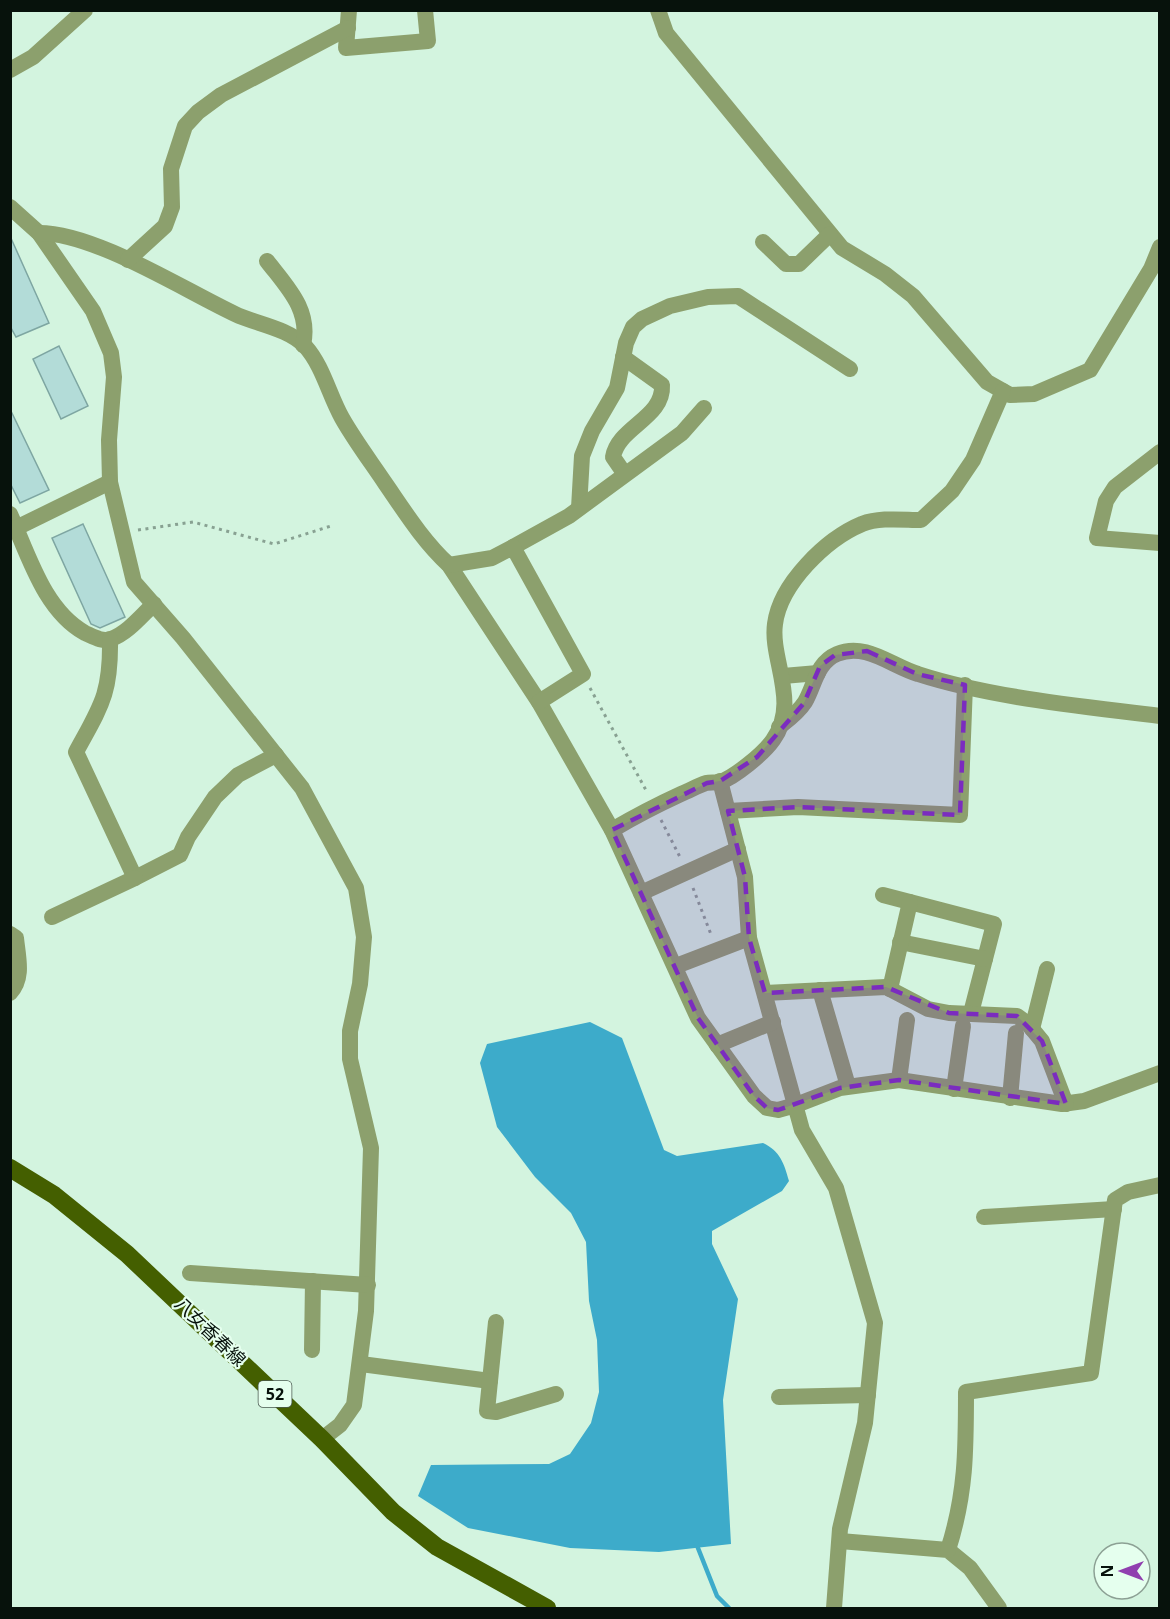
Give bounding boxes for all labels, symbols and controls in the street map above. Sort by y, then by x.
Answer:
street label: 八女香春線 [170,1291,251,1371]
road number: 52 [258,1381,292,1407]
north arrow [1092,1541,1152,1601]
text: N [1096,1564,1118,1578]

